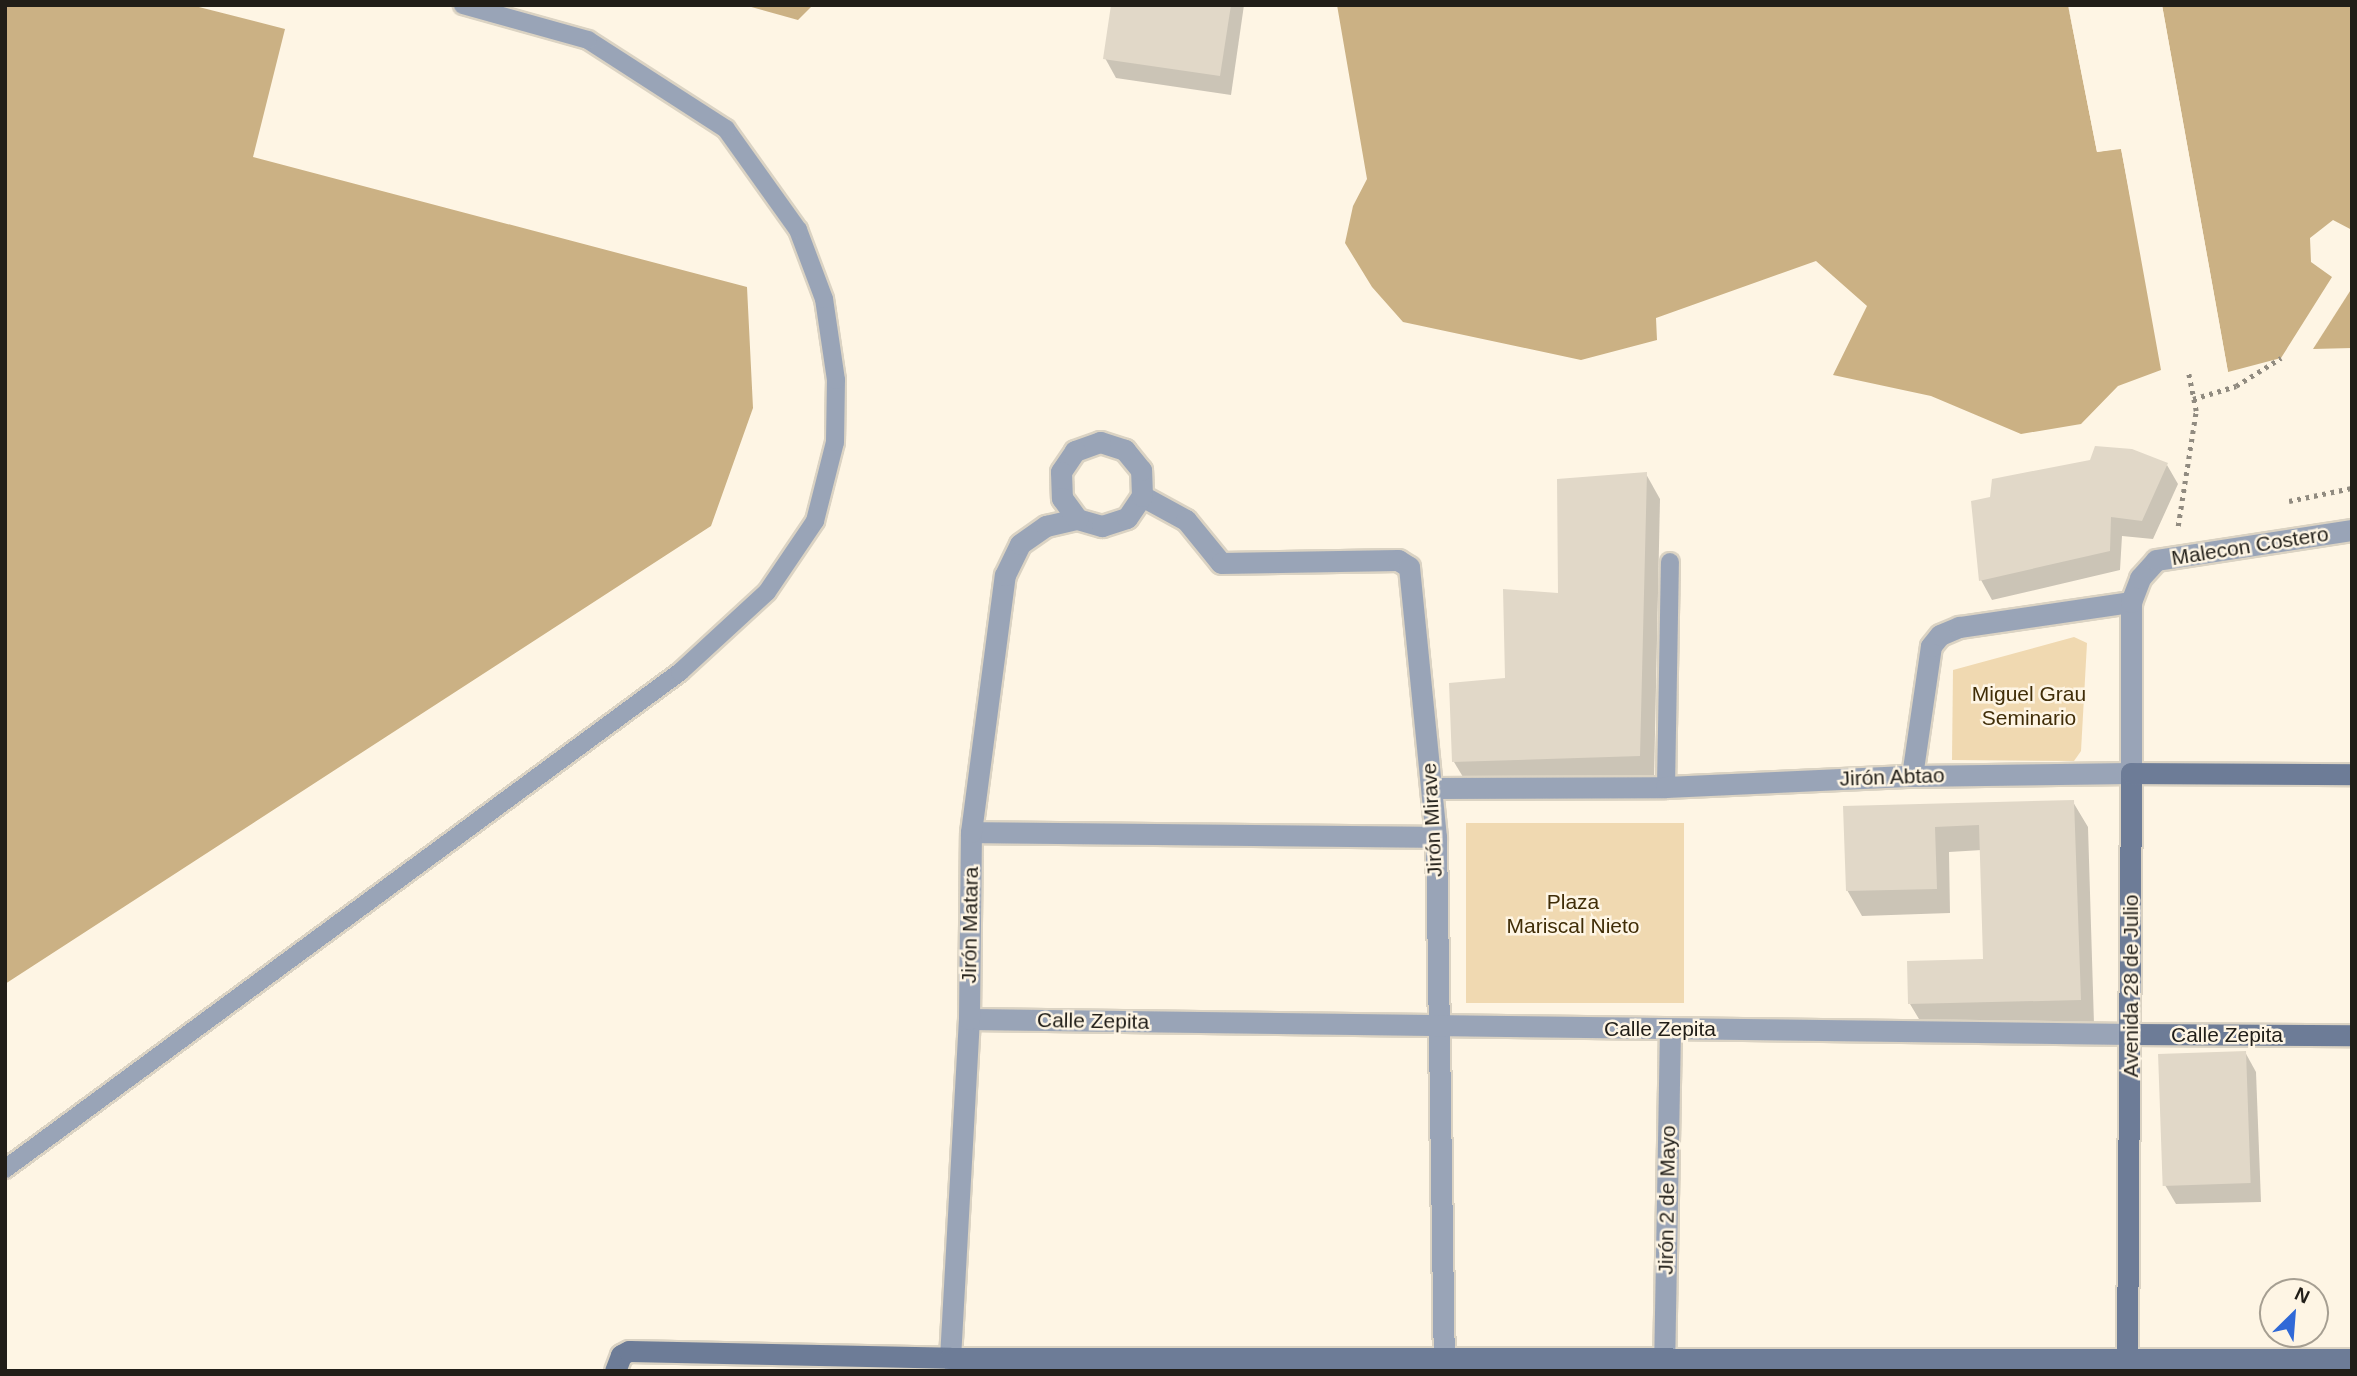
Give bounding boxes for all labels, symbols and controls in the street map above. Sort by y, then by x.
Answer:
street label: Malecon Costero [2170,521,2330,571]
park label: Miguel Grau Seminario [1972,681,2086,731]
street label: Jirón Mirave [1416,762,1448,878]
street label: Jirón Abtao [1838,763,1946,791]
street label: Jirón Matara [956,866,984,984]
park label: Plaza Mariscal Nieto [1506,889,1640,939]
street label: Avenida 28 de Julio [2118,895,2144,1077]
street label: Calle Zepita [1037,1007,1149,1035]
street label: Calle Zepita [1604,1016,1716,1042]
street label: Calle Zepita [2171,1022,2283,1048]
street label: Jirón 2 de Mayo [1653,1125,1681,1275]
north arrow [2259,1278,2329,1348]
text: N [2292,1283,2313,1308]

